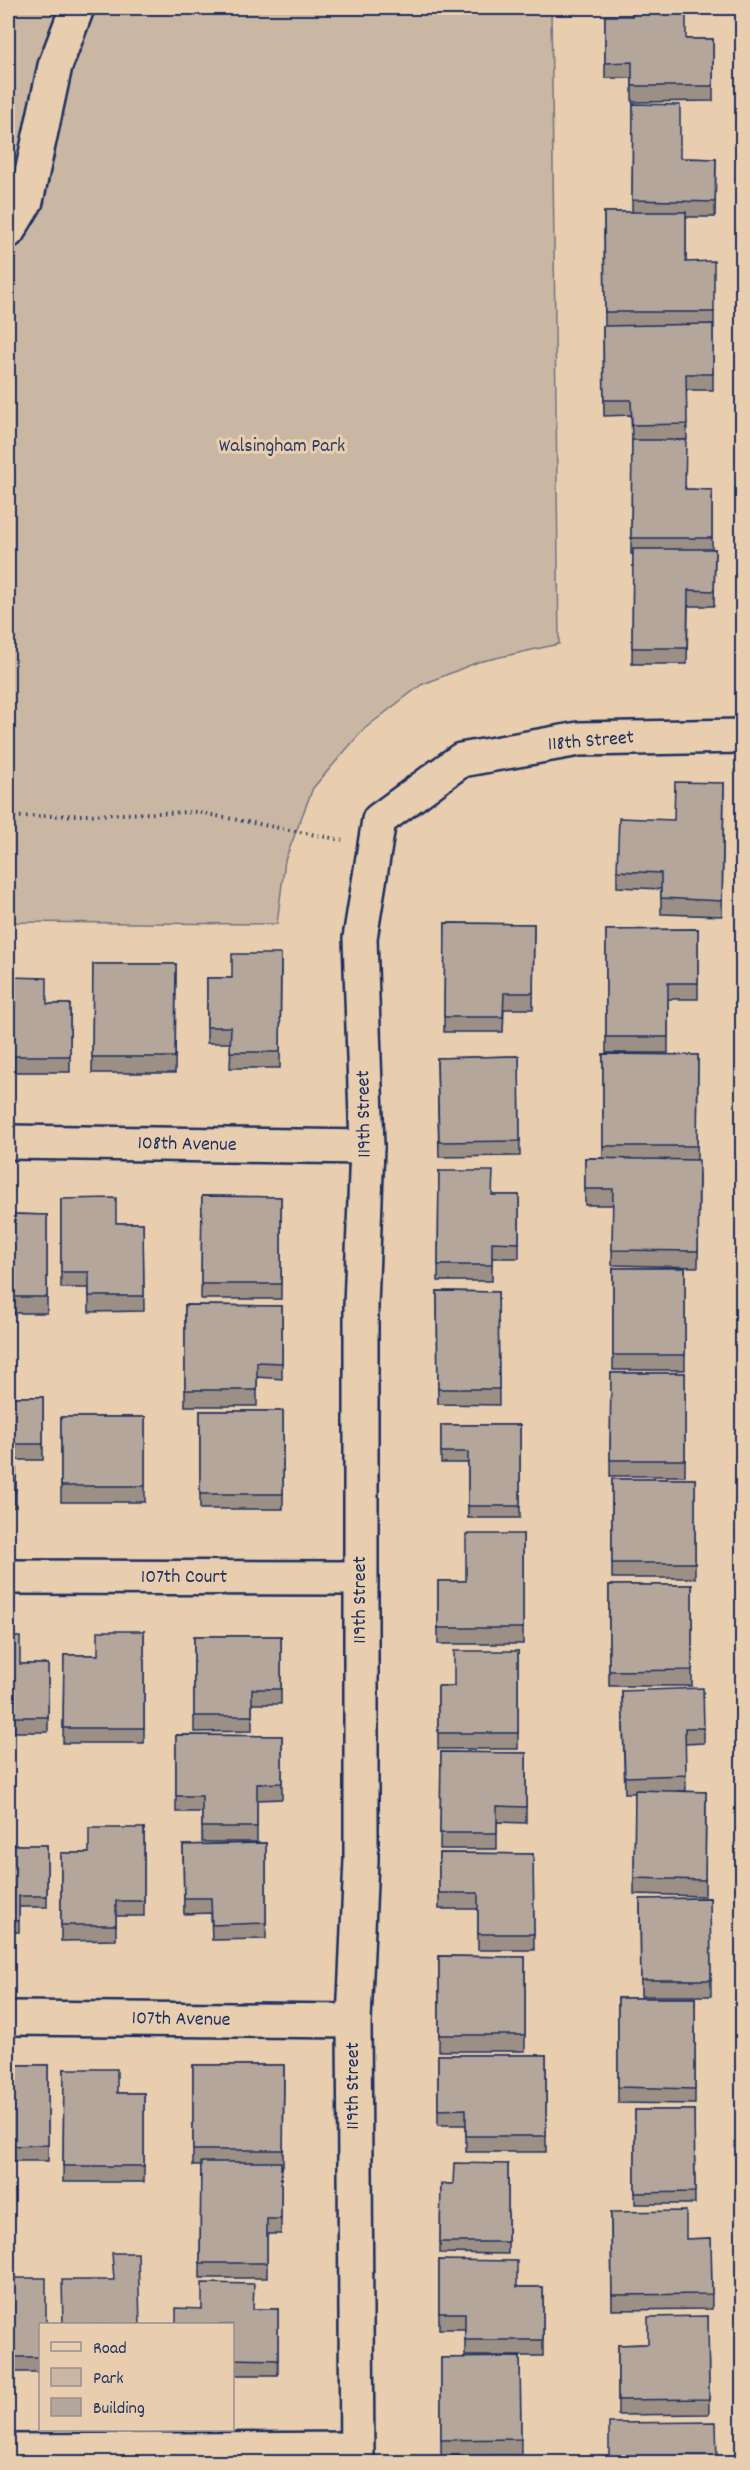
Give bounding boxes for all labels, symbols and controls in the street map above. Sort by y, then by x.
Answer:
park label: Walsingham Park [219,433,345,461]
street label: 118th Street [547,724,635,760]
street label: 119th Street [350,1070,380,1158]
street label: 108th Avenue [137,1130,237,1160]
street label: 119th Street [347,1556,375,1644]
street label: 107th Court [141,1564,227,1592]
street label: 107th Avenue [131,2005,231,2035]
street label: 119th Street [340,2042,368,2130]
legend [39,2323,234,2431]
text: Road [93,2337,127,2362]
text: Park [93,2367,124,2392]
text: Building [93,2397,145,2422]

